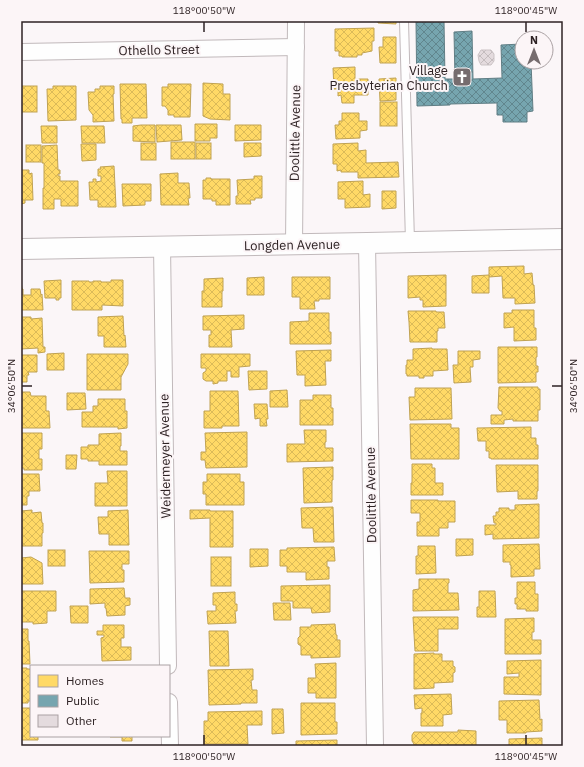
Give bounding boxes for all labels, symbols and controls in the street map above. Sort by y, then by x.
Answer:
text: 118°00'50"W [173,4,235,17]
text: 118°00'45"W [495,4,557,17]
north arrow [514,30,554,70]
text: N [530,33,538,47]
street label: Othello Street [118,41,200,59]
place label: Village Presbyterian Church [330,62,448,94]
church icon: Village Presbyterian Church [451,66,473,88]
street label: Doolittle Avenue [286,85,304,181]
street label: Longden Avenue [244,236,340,254]
text: 34°06'50"N [5,359,18,413]
text: 34°06'50"N [567,359,580,413]
street label: Weidermeyer Avenue [155,394,175,518]
street label: Doolittle Avenue [362,447,380,543]
legend [30,665,170,737]
text: Homes [66,673,104,688]
text: Public [66,693,99,708]
text: Other [66,713,97,728]
text: 118°00'50"W [173,750,235,763]
text: 118°00'45"W [495,750,557,763]

